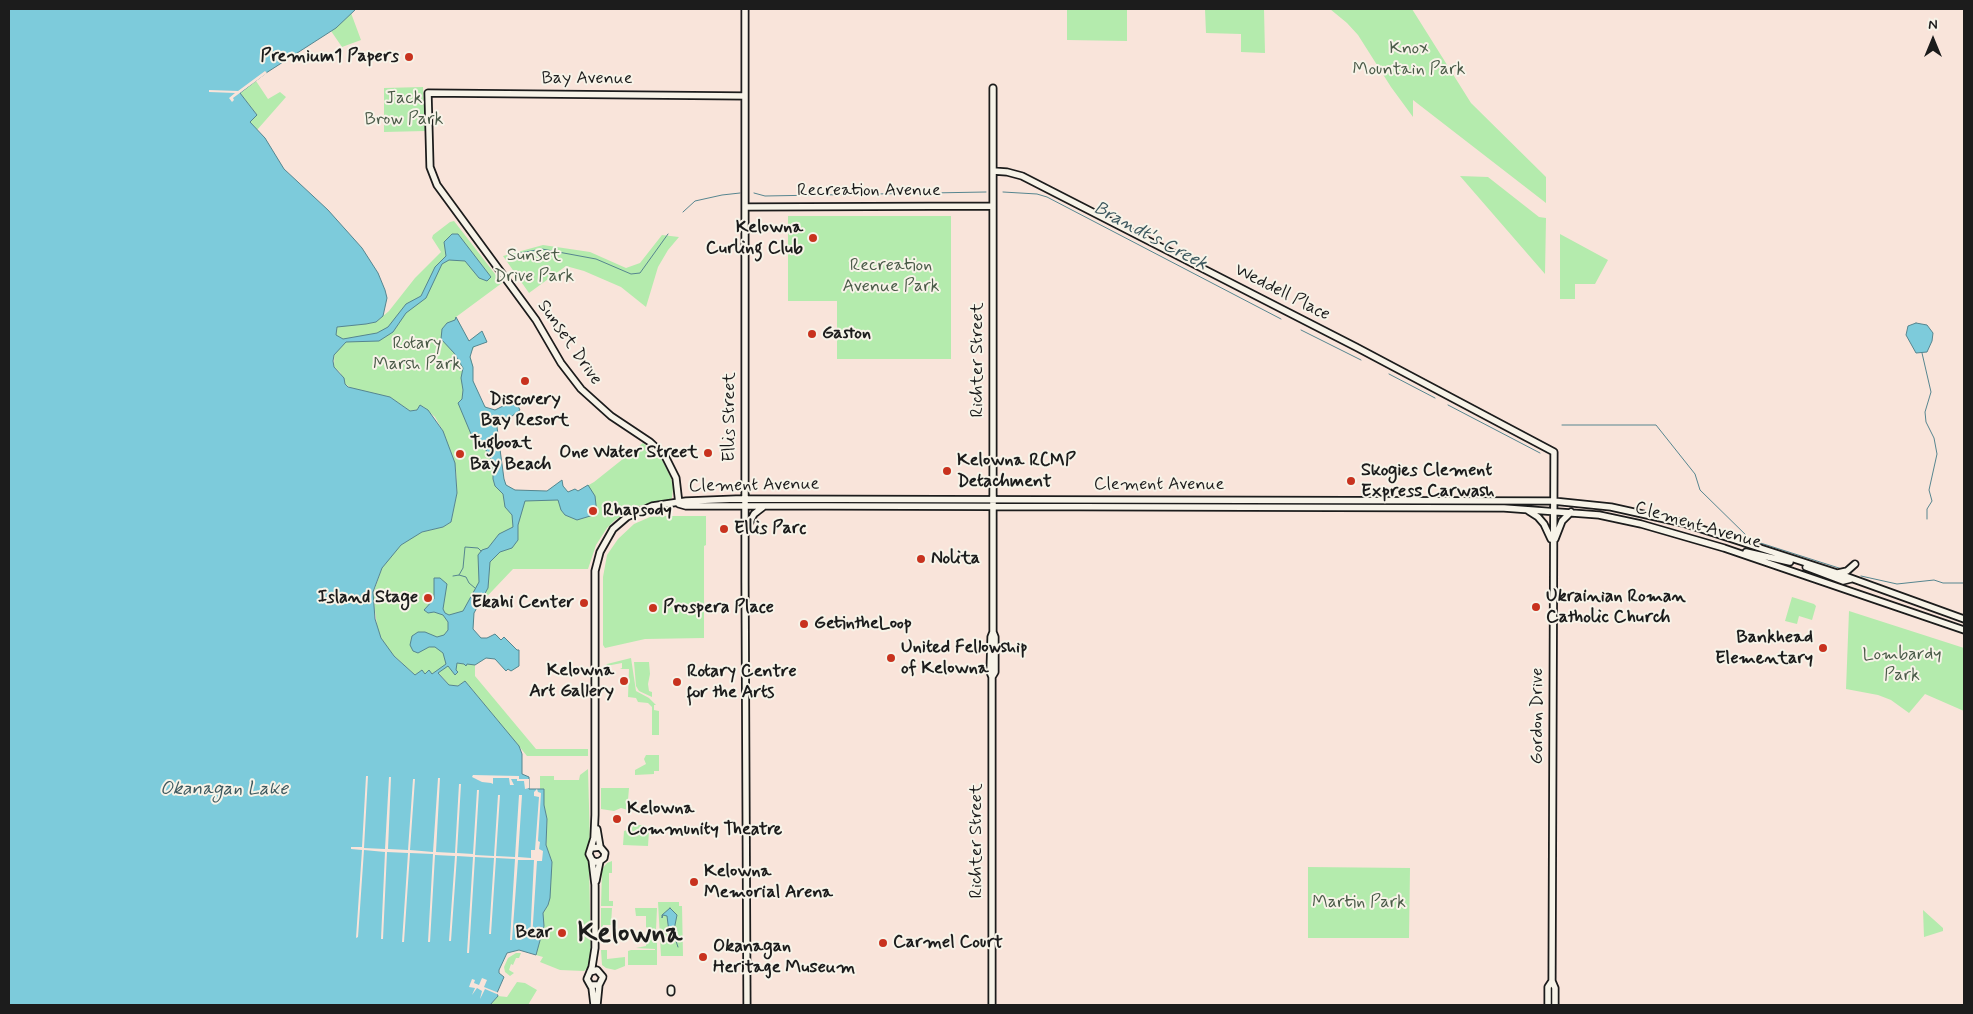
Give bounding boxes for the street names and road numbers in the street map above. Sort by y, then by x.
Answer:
street label: Bay Avenue [541,68,633,90]
street label: Recreation Avenue [797,180,941,202]
street label: Weddell Place [1231,260,1333,326]
street label: Sunset Drive [532,296,606,390]
street label: Richter Street [967,302,989,418]
street label: Ellis Street [719,372,741,462]
street label: Clement Avenue [688,474,820,498]
street label: Clement Avenue [1094,474,1224,496]
street label: Clement Avenue [1632,498,1764,554]
street label: Gordon Drive [1527,668,1549,764]
street label: Richter Street [966,783,988,899]

